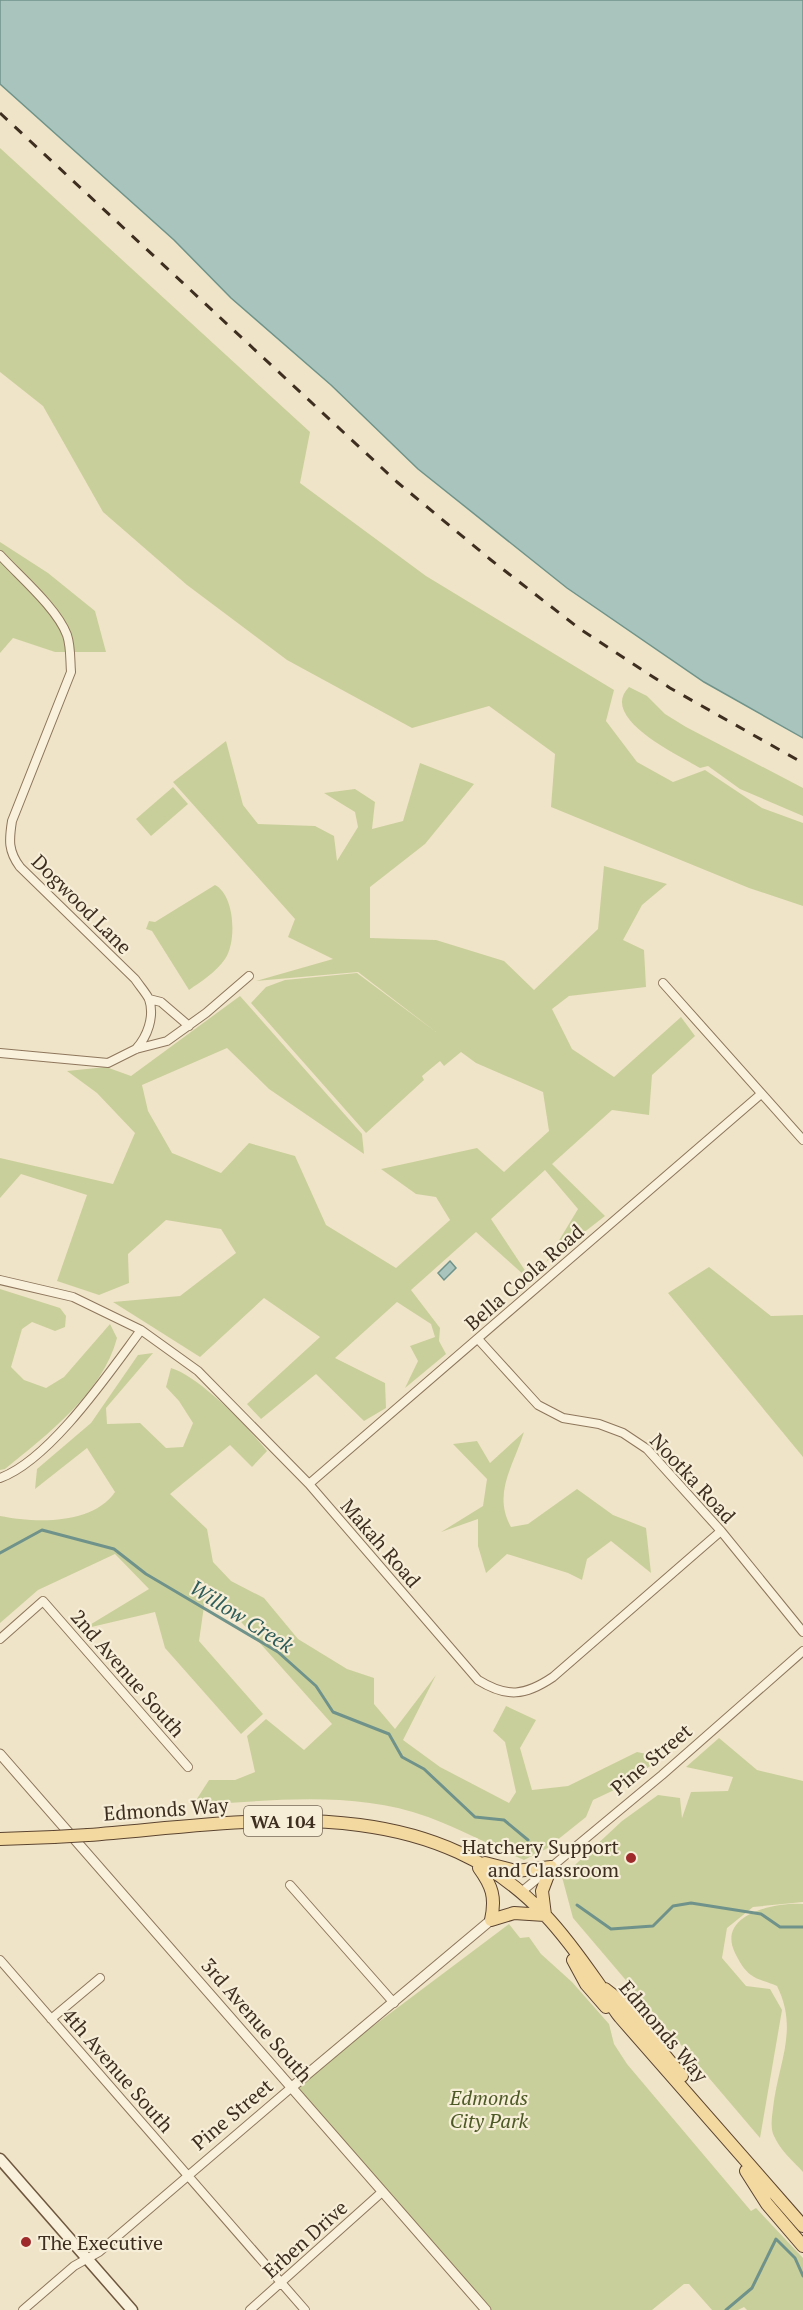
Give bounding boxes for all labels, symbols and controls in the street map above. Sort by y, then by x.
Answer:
street label: Dogwood Lane [26,848,138,960]
street label: Bella Coola Road [459,1218,589,1336]
street label: Nootka Road [644,1427,742,1529]
street label: Makah Road [335,1493,427,1593]
water label: Willow Creek [185,1573,300,1660]
street label: 2nd Avenue South [65,1603,191,1743]
street label: Pine Street [605,1717,698,1801]
street label: Edmonds Way [103,1791,230,1827]
road number: WA 104 [244,1806,322,1836]
place label: Hatchery Support and Classroom [462,1833,620,1883]
marker: Hatchery Support and Classroom [624,1851,638,1865]
street label: 3rd Avenue South [195,1952,319,2088]
street label: Edmonds Way [613,1974,715,2088]
street label: 4th Avenue South [56,2002,180,2138]
street label: Pine Street [186,2072,279,2156]
park label: Edmonds City Park [449,2084,529,2134]
street label: Erben Drive [257,2194,353,2284]
place label: The Executive [38,2229,163,2256]
marker: The Executive [19,2235,33,2249]

